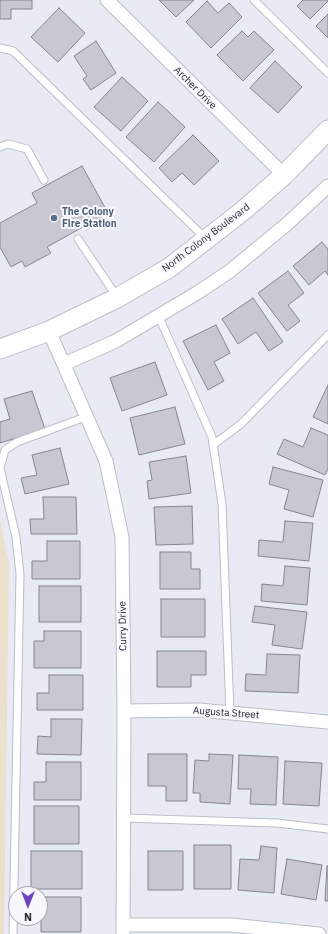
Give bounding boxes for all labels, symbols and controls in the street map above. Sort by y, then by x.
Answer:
street label: Archer Drive [171,64,219,112]
street label: North Colony Boulevard [160,201,252,275]
place label: The Colony Fire Station [62,206,117,230]
marker: The Colony Fire Station [49,213,59,223]
street label: Curry Drive [117,601,129,651]
street label: Augusta Street [192,705,260,721]
north arrow [8,886,48,926]
text: N [24,910,32,924]

